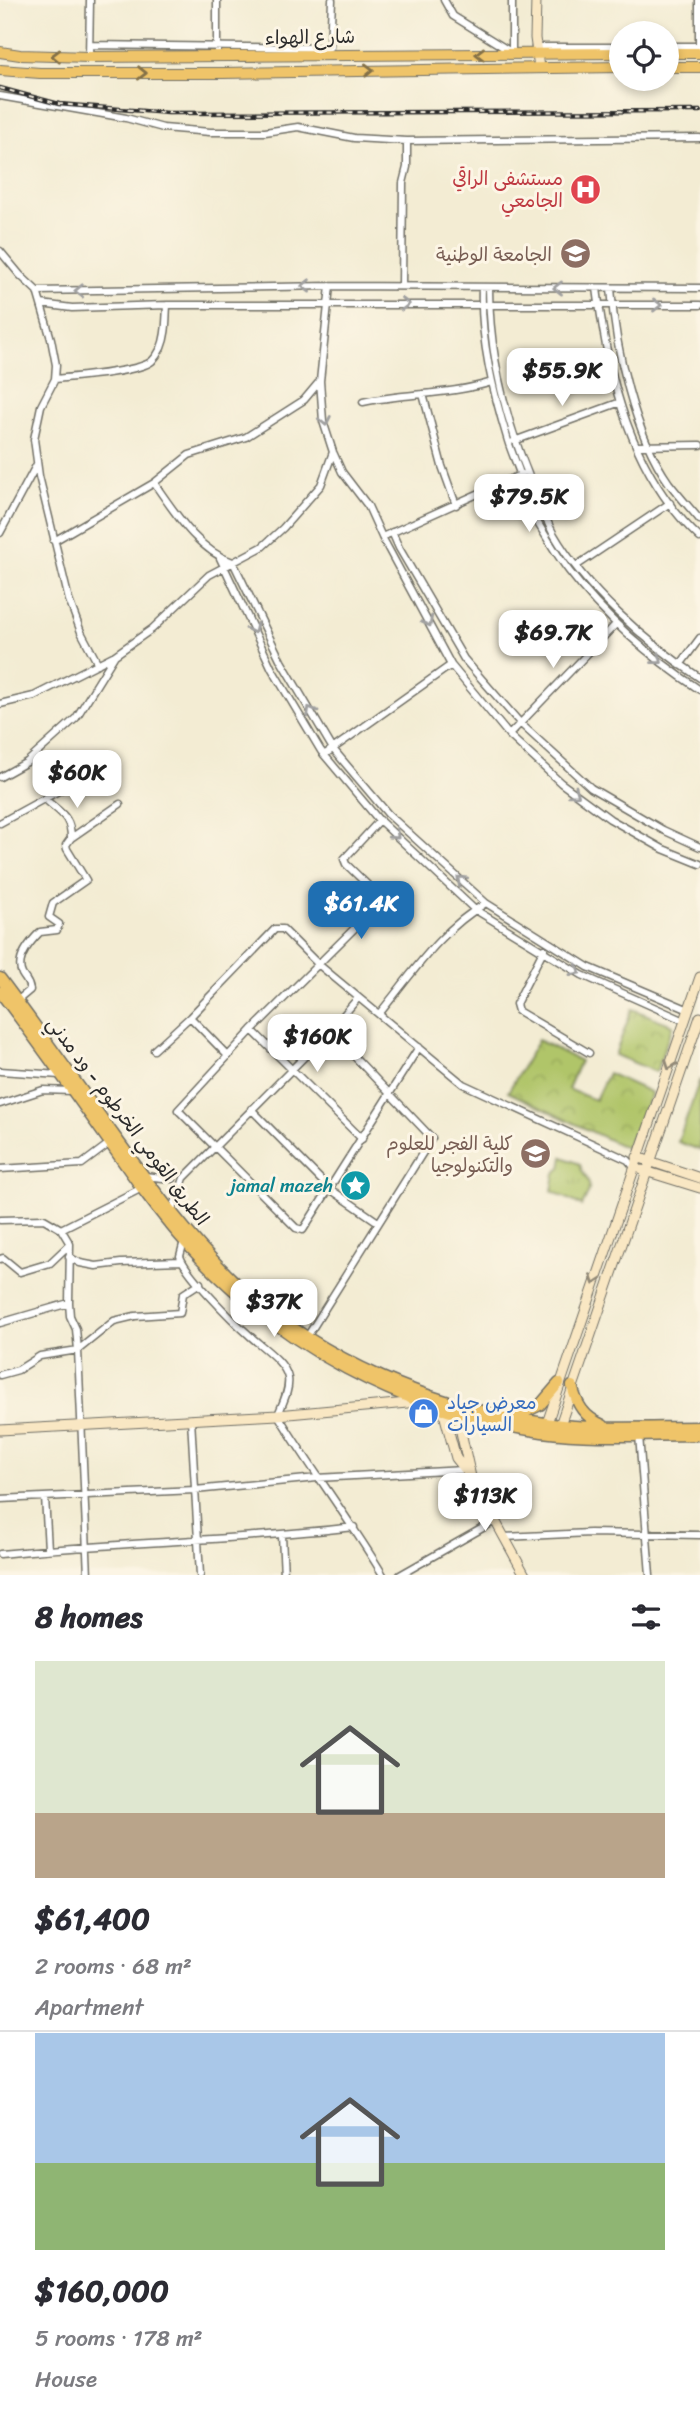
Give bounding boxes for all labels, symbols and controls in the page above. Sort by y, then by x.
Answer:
street label: شارع الهواء [265,20,355,54]
map controls [609,21,679,91]
button: locate [609,21,679,91]
one-way arrow [474,46,484,62]
one-way arrow [50,48,61,64]
one-way arrow [364,62,375,78]
one-way arrow [136,65,147,80]
place label: مستشفى الراقي الجامعي [452,162,563,217]
hospital icon: مستشفى الراقي الجامعي [569,172,603,206]
school or university icon: الجامعة الوطنية [558,237,592,271]
place label: الجامعة الوطنية [436,238,552,271]
one-way arrow [301,278,311,294]
one-way arrow [553,280,563,296]
one-way arrow [73,283,84,298]
one-way arrow [400,296,411,312]
one-way arrow [652,297,663,313]
pin: $55.9K [505,348,619,408]
text: $55.9K [523,350,601,391]
one-way arrow [316,415,331,427]
pin: $79.5K [472,475,586,534]
text: $79.5K [490,476,568,517]
pin: $69.7K [496,610,610,670]
text: $69.7K [515,612,591,653]
one-way arrow [420,615,433,627]
one-way arrow [245,622,259,634]
one-way arrow [650,651,663,664]
one-way arrow [306,705,319,718]
pin: $60K [36,750,118,810]
text: $60K [48,752,106,793]
one-way arrow [567,785,580,797]
one-way arrow [387,826,400,839]
one-way arrow [456,876,469,888]
pin: $61.4K [304,881,418,941]
text: $61.4K [324,883,398,924]
one-way arrow [569,963,581,976]
street label: الطريق القومي الخرطوم - ود مدني [38,1009,218,1233]
pin: $160K [268,1014,366,1074]
text: $160K [284,1016,350,1057]
one-way arrow [664,1058,678,1070]
place label: كلية الفجر للعلوم والتكنولوجيا [386,1127,513,1182]
school or university icon: كلية الفجر للعلوم والتكنولوجيا [519,1137,553,1171]
place icon: jamal mazeh [339,1168,373,1202]
place label: jamal mazeh [226,1169,333,1202]
one-way arrow [589,1273,603,1285]
pin: $37K [233,1280,315,1339]
text: $37K [246,1281,302,1322]
place label: معرض جياد السيارات [447,1386,537,1441]
shop icon: معرض جياد السيارات [407,1396,441,1430]
pin: $113K [436,1474,534,1533]
text: $113K [454,1475,516,1516]
text: 8 homes [35,1590,143,1644]
icon: filters [627,1598,665,1636]
icon: home [287,1707,413,1833]
text: $61,400 [35,1892,150,1946]
text: 2 rooms · 68 m² [35,1946,192,1987]
text: Apartment [35,1987,144,2028]
icon: home [287,2079,413,2205]
text: $160,000 [35,2264,169,2318]
text: 5 rooms · 178 m² [35,2318,203,2359]
text: House [35,2359,97,2400]

